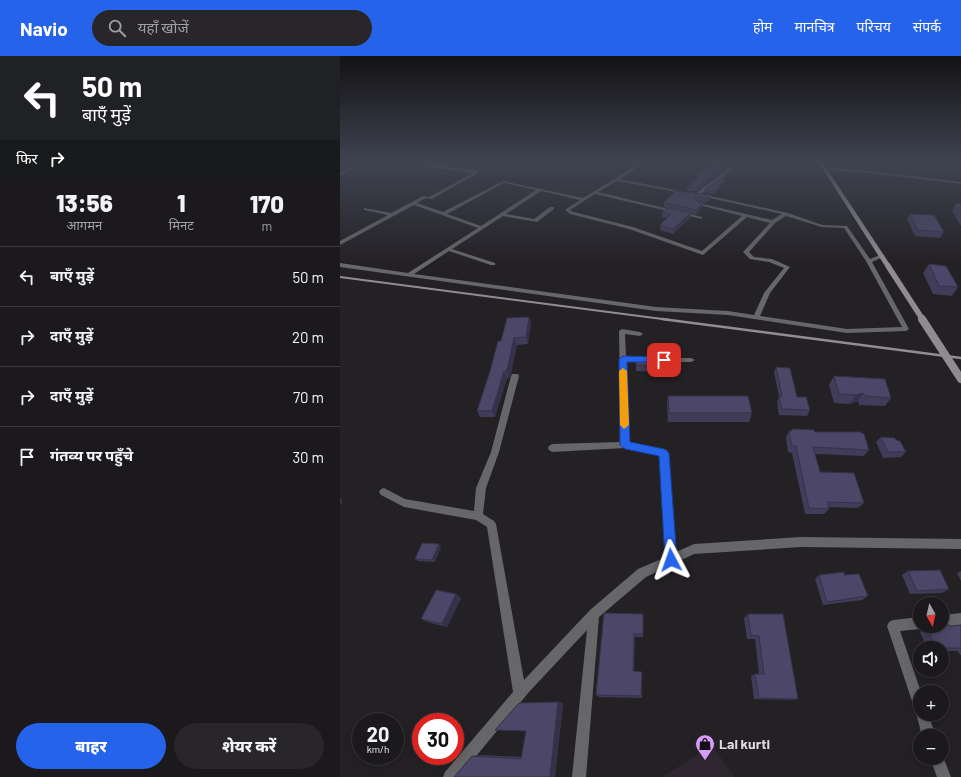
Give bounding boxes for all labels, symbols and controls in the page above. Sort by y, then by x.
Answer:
search box [92,10,372,46]
text: Navio [20,17,68,40]
icon: search [106,17,128,39]
text: यहाँ खोजें [138,18,189,36]
text: होम [753,18,772,35]
text: मानचित्र [794,18,835,35]
text: परिचय [857,18,891,35]
text: संपर्क [913,18,941,35]
text: 50 m [82,69,142,103]
icon: left [16,72,68,124]
text: बाएँ मुड़ें [82,103,131,125]
icon: right [46,148,68,170]
text: फिर [16,149,38,167]
text: 13:56 [56,188,113,217]
text: 1 [177,188,186,217]
text: 170 [250,189,284,218]
text: आगमन [67,217,102,233]
text: मिनट [169,217,194,233]
text: m [261,218,272,234]
icon: left [16,266,38,288]
text: बाएँ मुड़ें [50,266,94,284]
text: 50 m [292,268,324,286]
icon: right [16,326,38,348]
text: दाएँ मुड़ें [50,326,93,344]
text: 20 m [292,328,324,346]
pin [647,343,681,377]
icon: arrive [653,349,675,371]
icon: right [16,386,38,408]
text: दाएँ मुड़ें [50,386,93,404]
text: 70 m [293,388,324,406]
icon: arrive [16,446,38,468]
text: गंतव्य पर पहुँचे [50,446,133,464]
text: 30 m [292,448,324,466]
position arrow [650,539,692,581]
north arrow [913,597,949,633]
map controls [913,597,949,765]
button: sound [913,641,949,677]
button: + [913,685,949,721]
speed limit sign: 30 [412,713,464,765]
text: 20 [367,722,389,746]
button: बाहर [16,723,166,769]
button: शेयर करें [174,723,324,769]
button: − [913,729,949,765]
shop icon: Lal kurti [694,733,716,761]
place label: Lal kurti [719,735,770,752]
text: km/h [367,743,389,755]

